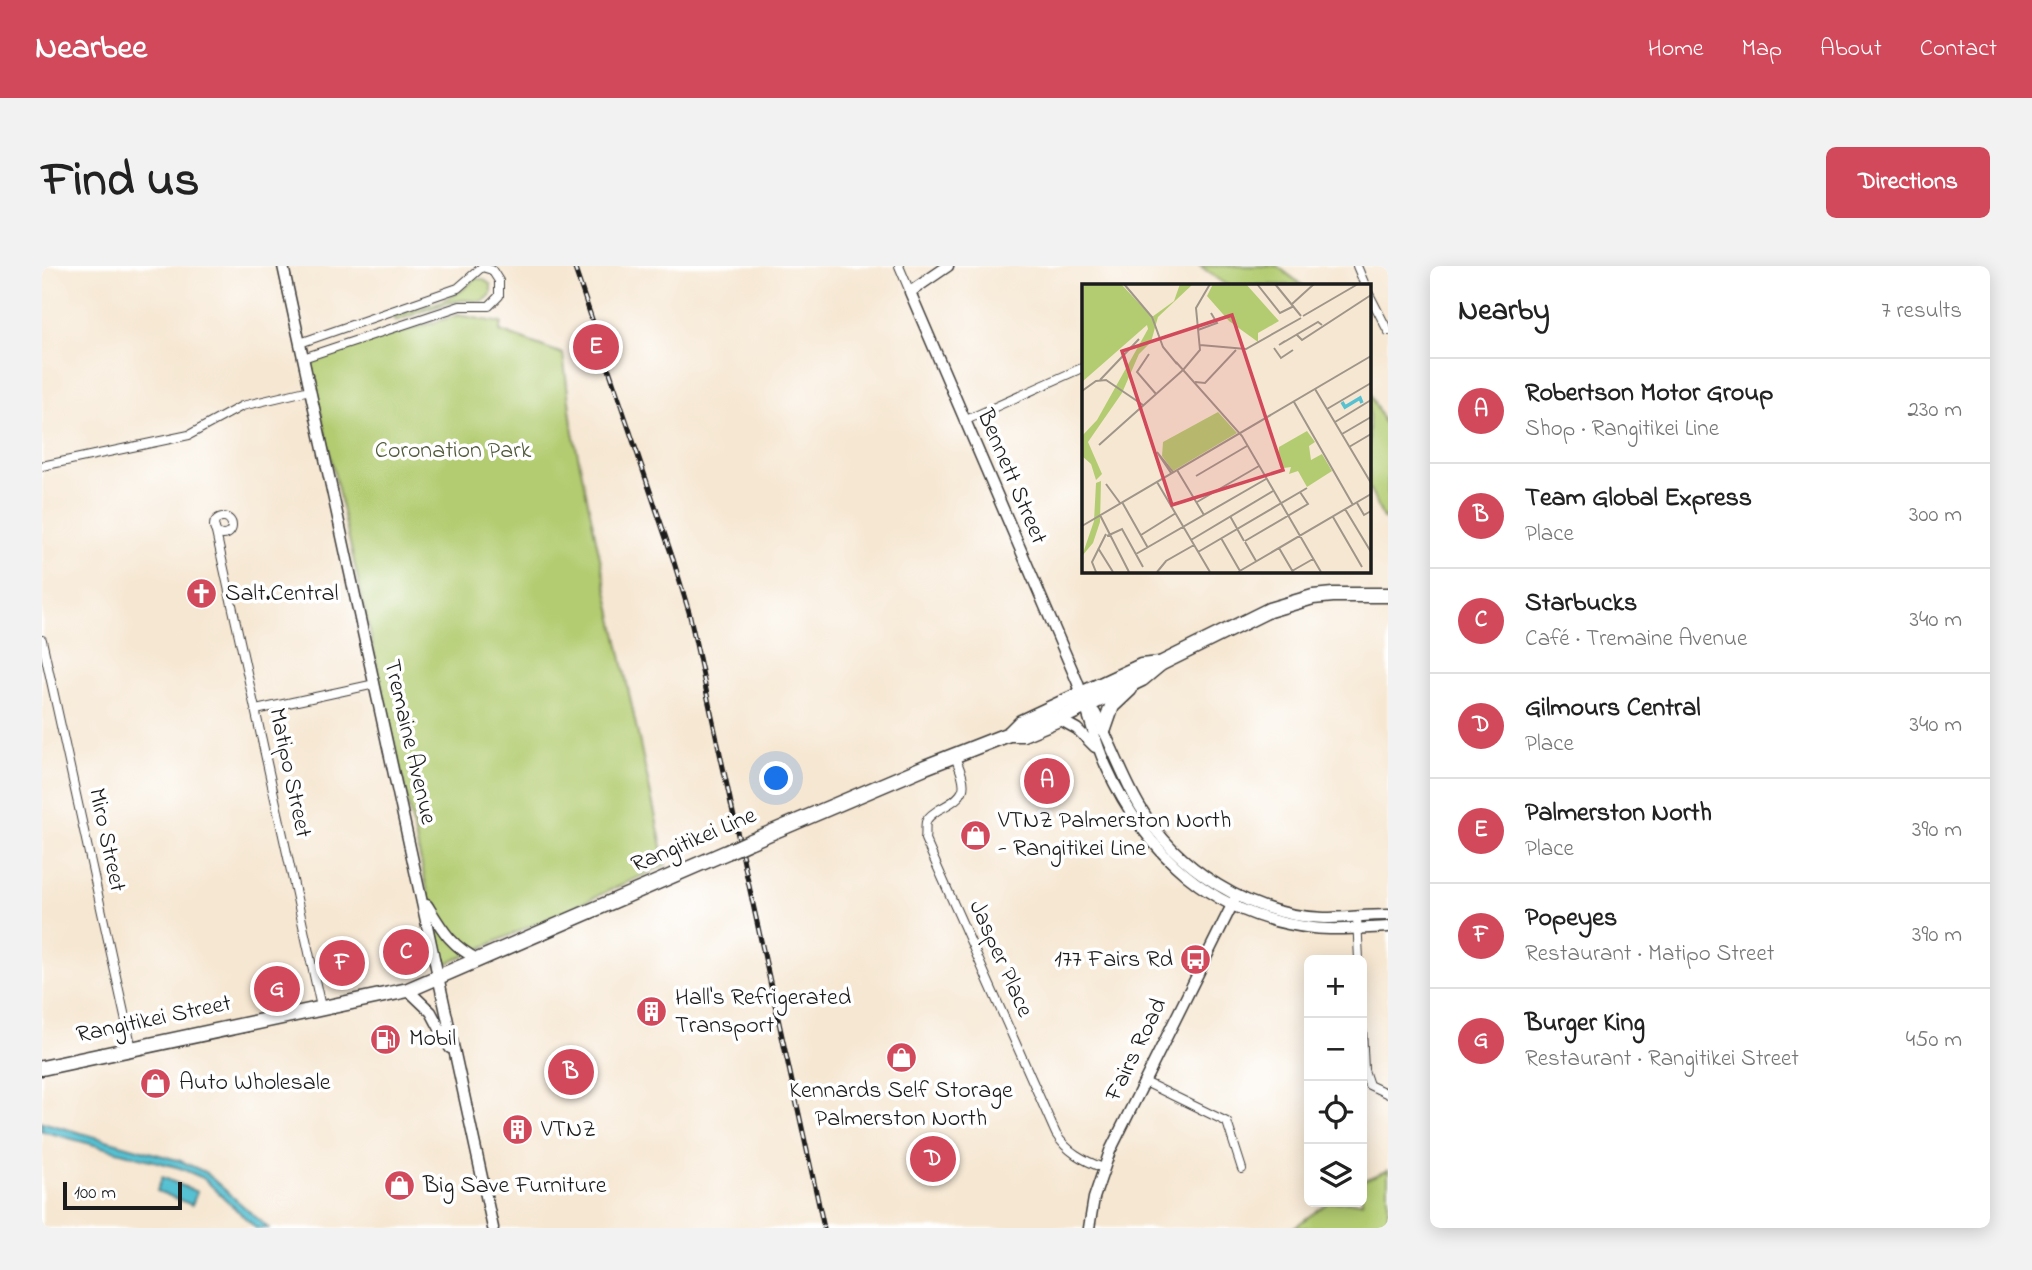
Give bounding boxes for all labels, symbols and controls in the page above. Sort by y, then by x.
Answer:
text: Nearbee [35,25,147,73]
text: Home [1648,32,1704,67]
text: Map [1742,32,1782,67]
text: About [1820,32,1882,67]
text: Contact [1920,32,1997,67]
text: Find us [42,146,199,218]
button: Directions [1826,147,1990,218]
inset map [1082,284,1370,572]
text: Nearby [1458,290,1550,334]
text: 7 results [1881,295,1962,328]
pin: E [573,321,619,373]
text: Robertson Motor Group [1525,375,1773,413]
text: A [1474,394,1488,427]
text: 230 m [1908,394,1962,427]
street label: Bennett Street [966,403,1055,550]
text: Shop · Rangitikei Line [1525,413,1719,446]
park label: Coronation Park [375,434,532,469]
text: Team Global Express [1525,480,1752,518]
text: B [1473,499,1489,532]
text: 300 m [1909,499,1962,532]
text: Place [1525,518,1574,551]
church icon: Salt.Central [185,577,219,611]
place label: Salt.Central [225,577,339,612]
text: Starbucks [1525,585,1637,623]
text: C [1475,604,1487,637]
text: 340 m [1909,604,1962,637]
text: Café · Tremaine Avenue [1525,623,1747,656]
street label: Tremaine Avenue [373,656,445,828]
text: Gilmours Central [1525,690,1701,728]
street label: Matipo Street [258,705,320,841]
text: D [1473,709,1489,742]
text: 340 m [1909,709,1962,742]
text: Place [1525,728,1574,761]
pin: A [1024,755,1070,807]
your location [759,761,793,795]
street label: Miro Street [78,785,134,895]
text: Palmerston North [1525,795,1712,833]
street label: Rangitikei Line [626,799,762,883]
place label: VTNZ Palmerston North - Rangitikei Line [997,804,1231,867]
text: E [1474,814,1488,847]
text: 390 m [1912,814,1962,847]
shop icon: VTNZ Palmerston North - Rangitikei Line [958,818,992,852]
text: Place [1525,833,1574,866]
street label: Jasper Place [959,895,1042,1023]
text: Popeyes [1525,900,1617,938]
text: F [1474,919,1488,952]
text: 390 m [1912,919,1962,952]
pin: C [383,926,429,978]
pin: F [319,937,365,989]
text: Restaurant · Matipo Street [1525,938,1774,971]
place label: 177 Fairs Rd [1054,943,1174,978]
bus stop icon: 177 Fairs Rd [1179,943,1213,977]
map controls [1304,955,1367,1207]
button: + [1304,955,1367,1018]
pin: G [254,963,300,1015]
place label: Hall's Refrigerated Transport [675,981,852,1044]
street label: Rangitikei Street [73,986,235,1054]
street label: Fairs Road [1097,992,1177,1108]
building icon: Hall's Refrigerated Transport [635,995,669,1029]
text: Burger King [1525,1005,1645,1043]
button: − [1304,1018,1367,1081]
fuel station icon: Mobil [369,1022,403,1056]
place label: Mobil [409,1022,456,1057]
text: G [1474,1024,1488,1057]
text: 450 m [1906,1024,1962,1057]
shop icon: Kennards Self Storage Palmerston North [884,1040,918,1074]
text: Restaurant · Rangitikei Street [1525,1043,1799,1076]
pin: B [548,1046,594,1098]
shop icon: Auto Wholesale [139,1066,173,1100]
place label: Auto Wholesale [179,1066,331,1101]
place label: Kennards Self Storage Palmerston North [789,1074,1013,1137]
button: locate [1304,1081,1367,1144]
building icon: VTNZ [501,1113,535,1147]
place label: VTNZ [540,1113,596,1148]
pin: D [910,1133,956,1185]
button: layers [1304,1144,1367,1207]
shop icon: Big Save Furniture [383,1169,417,1203]
place label: Big Save Furniture [422,1169,607,1204]
scale bar [63,1179,182,1211]
text: 100 m [74,1180,116,1207]

